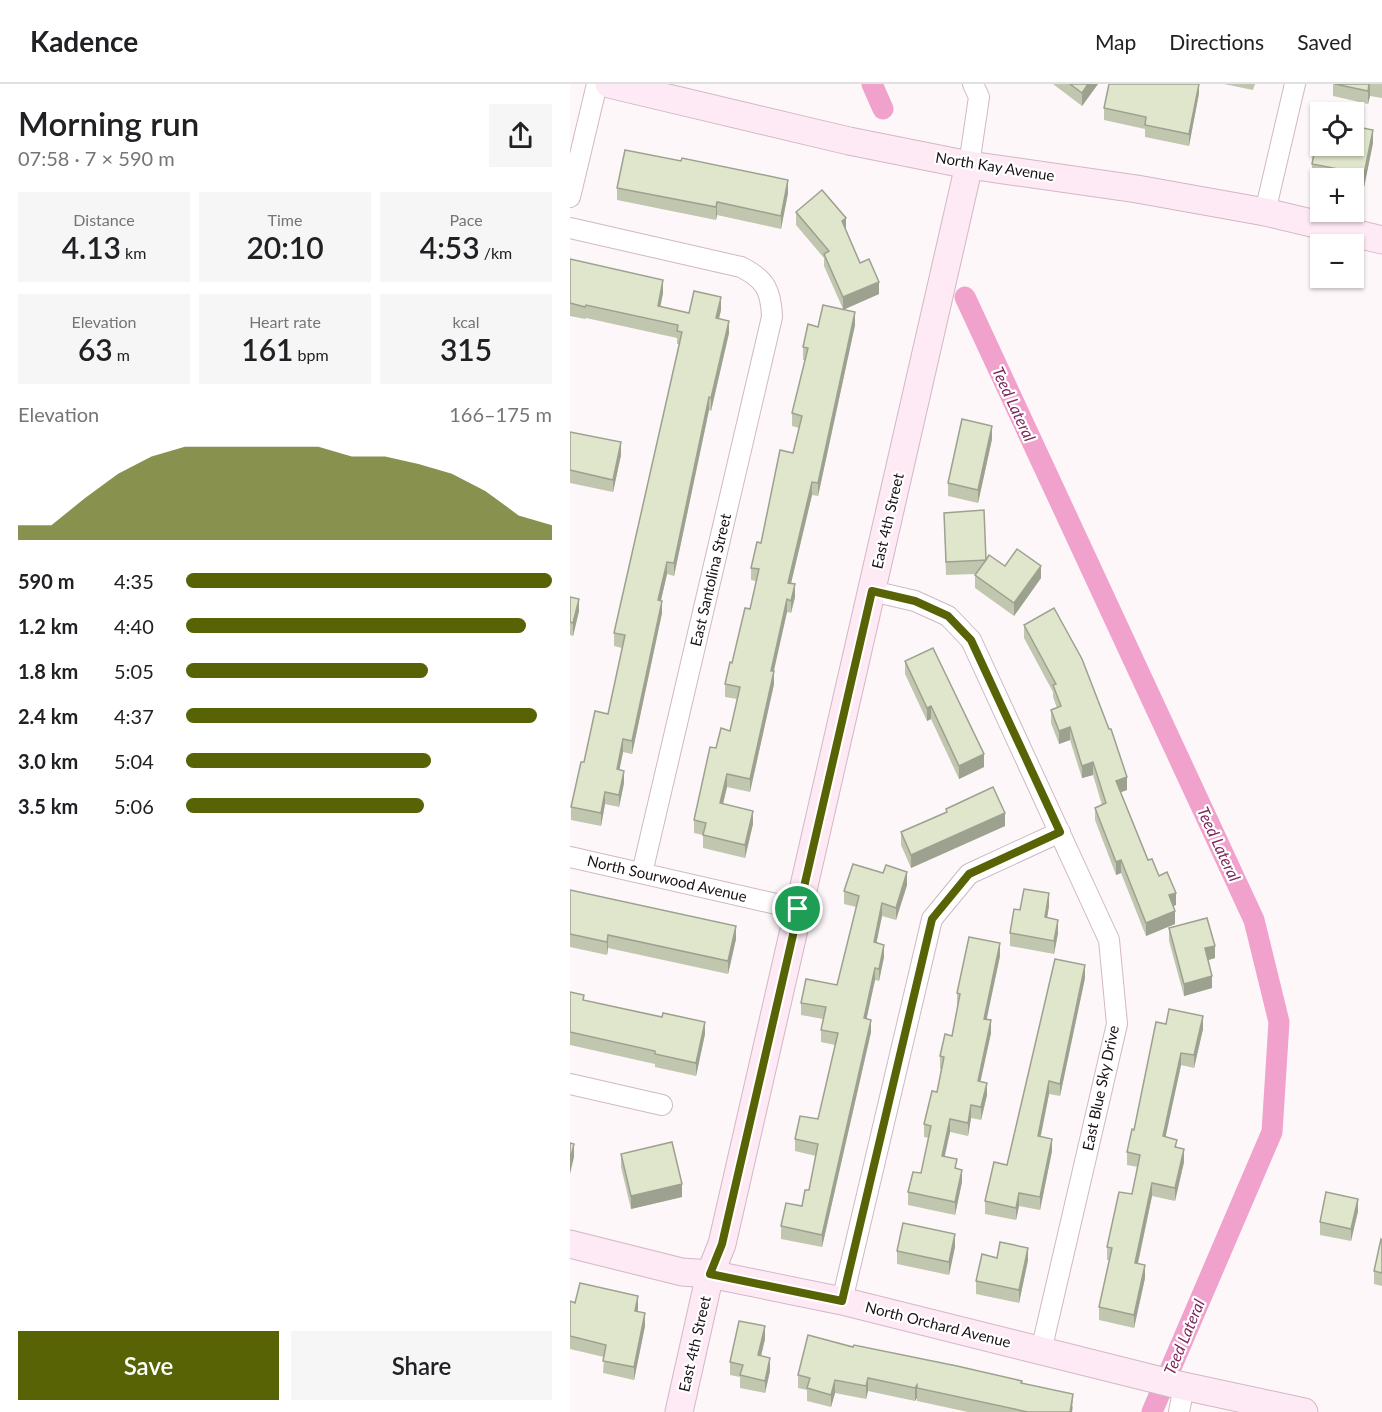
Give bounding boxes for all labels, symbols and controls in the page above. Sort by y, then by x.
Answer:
text: Kadence [30,24,138,58]
text: Map [1095,29,1136,54]
text: Directions [1169,29,1264,54]
text: Saved [1297,29,1352,54]
map controls [1310,102,1364,288]
button: locate [1310,102,1364,156]
text: Morning run [18,103,199,143]
button: share [489,104,552,167]
text: 07:58 · 7 × 590 m [18,146,175,170]
street label: North Kay Avenue [934,148,1056,184]
button: + [1310,168,1364,222]
text: Distance [73,210,135,229]
text: Time [268,210,302,229]
text: Pace [449,210,483,229]
text: 4.13 [62,229,121,265]
text: 20:10 [246,229,324,265]
text: 4:53 [420,229,480,265]
button: − [1310,234,1364,288]
text: km [121,243,146,262]
text: /km [480,243,512,262]
text: Elevation [72,312,137,331]
text: Heart rate [249,312,321,331]
text: kcal [452,312,480,331]
text: 63 [78,331,113,367]
text: 161 [241,331,294,367]
text: 315 [440,331,492,367]
text: m [113,345,130,364]
text: bpm [294,345,329,364]
water label: Teed Lateral [989,364,1040,444]
text: Elevation [18,402,99,426]
text: 166–175 m [449,402,552,426]
street label: East 4th Street [867,471,907,570]
street label: East Santolina Street [686,511,734,648]
text: 590 m [18,569,74,593]
text: 4:35 [114,569,154,593]
text: 1.2 km [18,614,78,638]
text: 4:40 [114,614,154,638]
text: 1.8 km [18,659,78,683]
text: 5:05 [114,659,154,683]
text: 2.4 km [18,704,78,728]
text: 4:37 [114,704,154,728]
text: 3.0 km [18,749,78,773]
text: 5:04 [114,749,154,773]
text: 3.5 km [18,794,78,818]
text: 5:06 [114,794,154,818]
water label: Teed Lateral [1194,804,1245,884]
street label: North Sourwood Avenue [586,851,749,905]
pin [772,883,823,934]
icon: arrive [781,892,814,925]
street label: East Blue Sky Drive [1078,1023,1122,1152]
street label: East 4th Street [674,1294,714,1393]
water label: Teed Lateral [1159,1296,1208,1377]
street label: North Orchard Avenue [864,1297,1013,1351]
button: Save [18,1331,279,1400]
button: Share [291,1331,552,1400]

